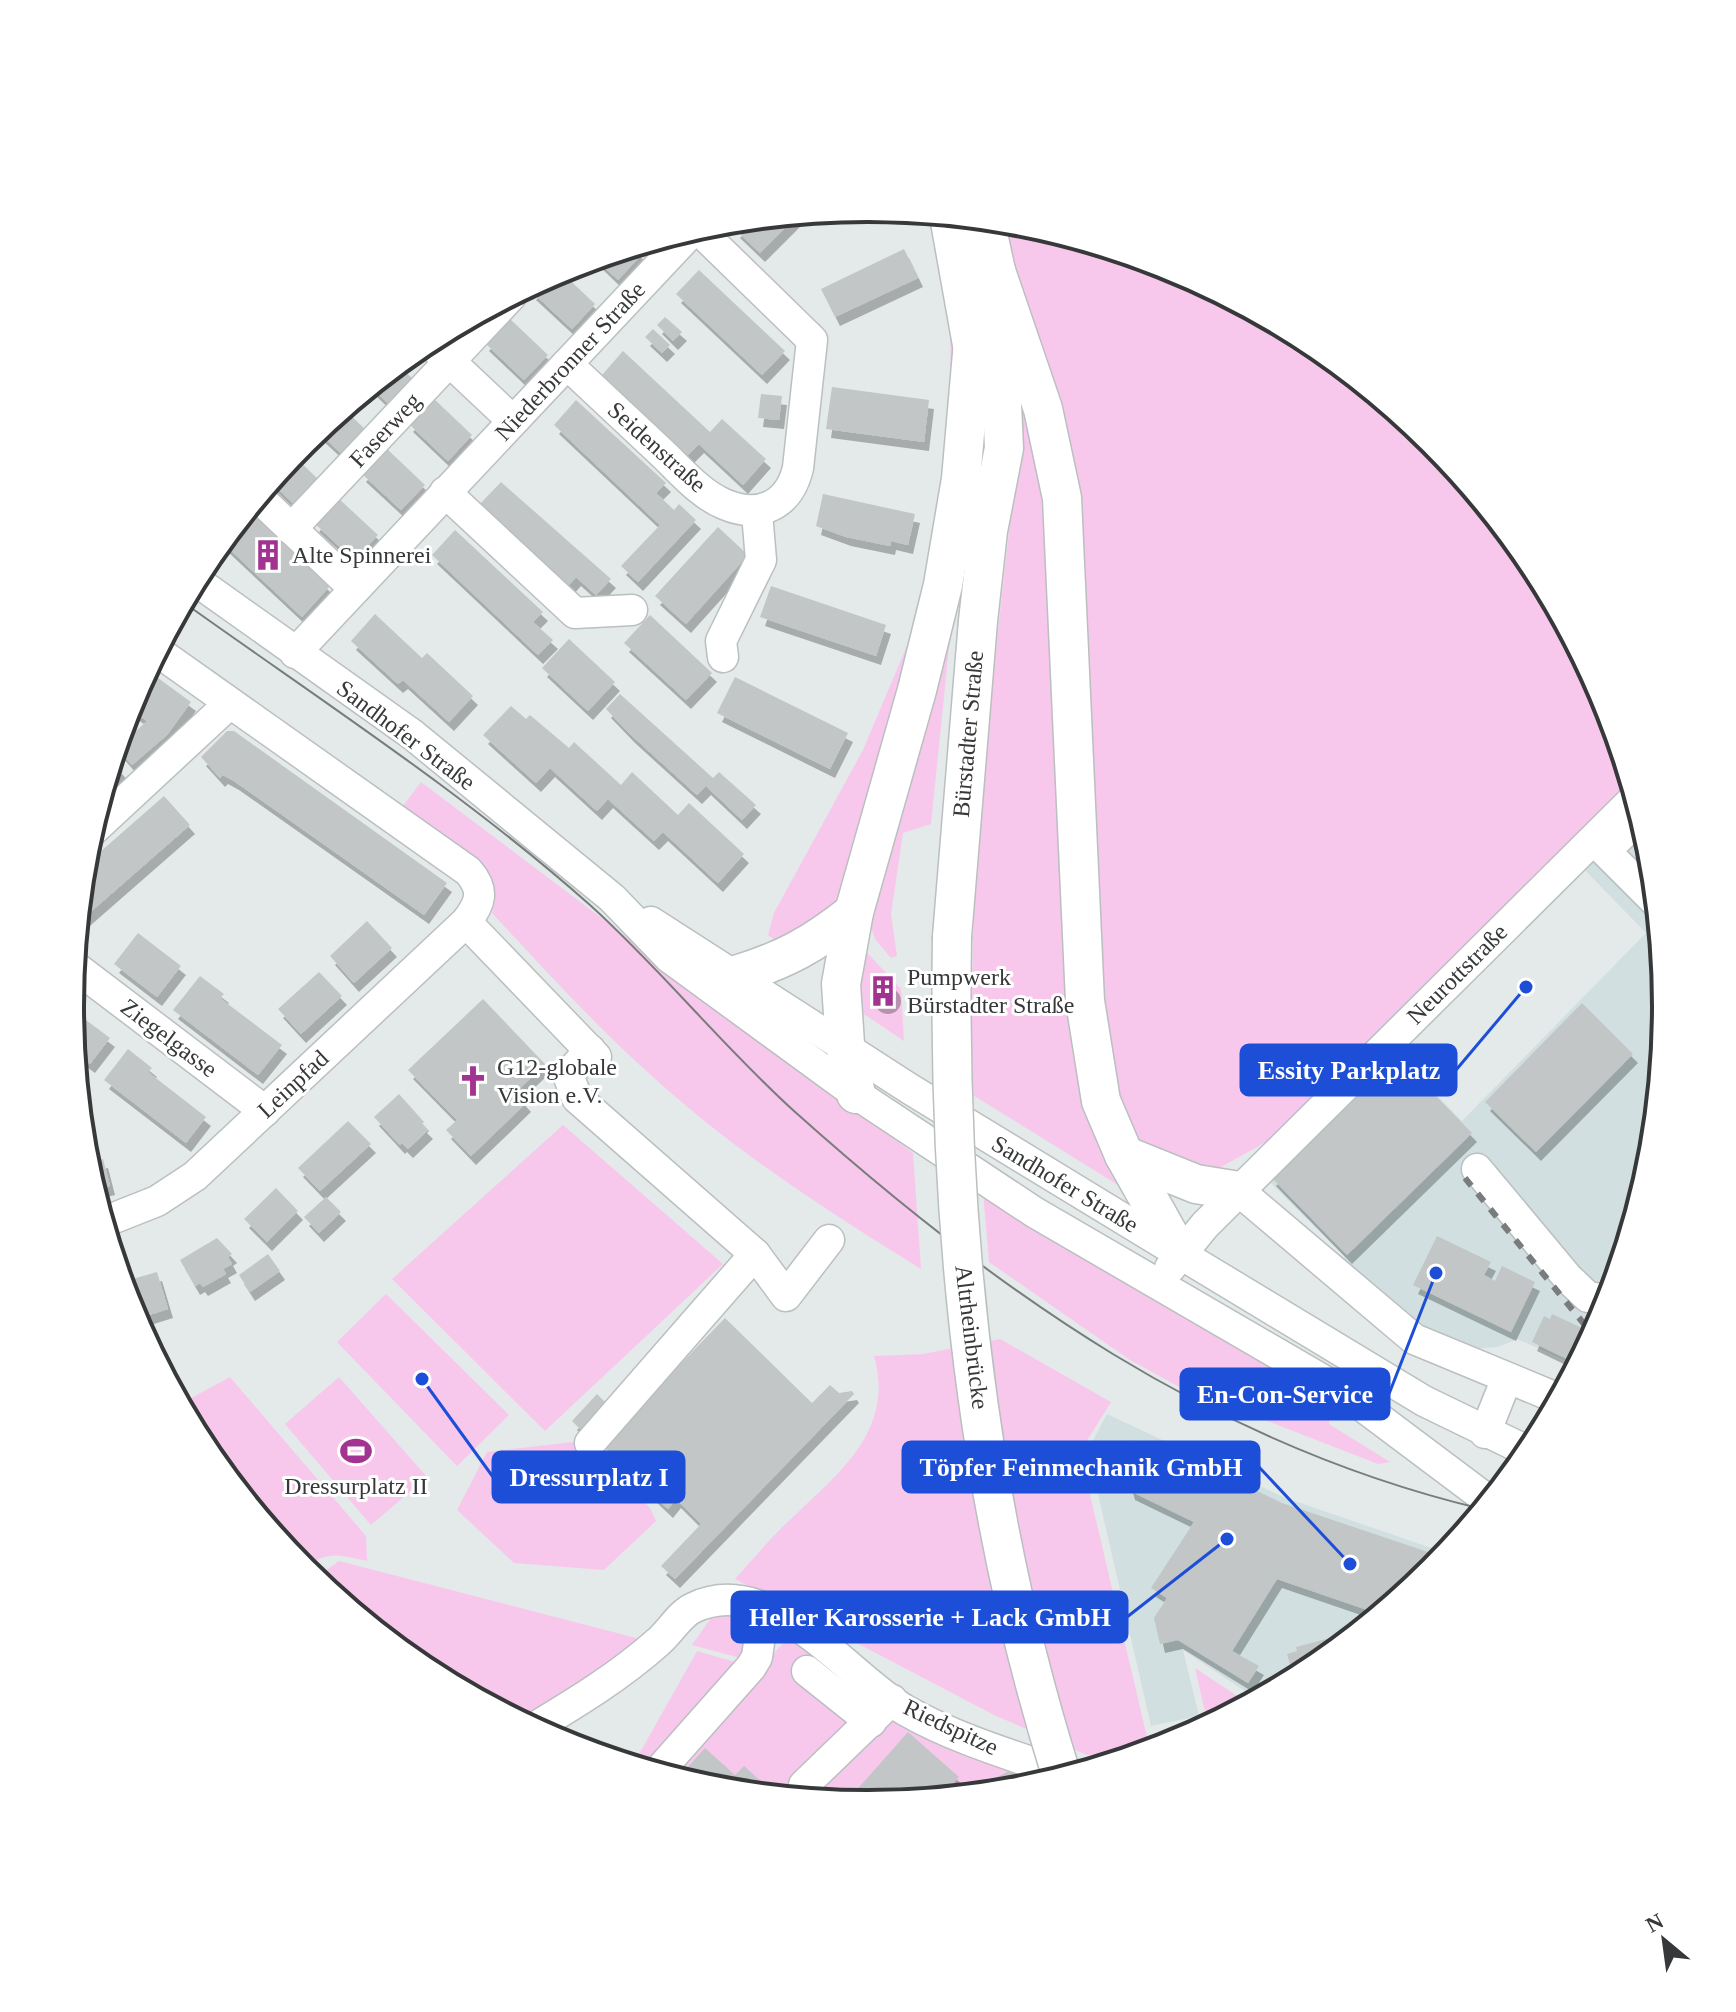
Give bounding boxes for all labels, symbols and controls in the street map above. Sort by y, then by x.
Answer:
street label: Niederbronner Straße [490,276,650,446]
street label: Faserweg [344,388,426,472]
street label: Seidenstraße [603,396,711,498]
building icon: Alte Spinnerei [251,538,285,572]
place label: Alte Spinnerei [292,542,432,568]
street label: Bürstadter Straße [948,650,988,818]
street label: Sandhofer Straße [332,675,480,795]
street label: Neurottstraße [1402,919,1512,1029]
place label: Pumpwerk Bürstadter Straße [907,964,1074,1018]
building icon: Pumpwerk Bürstadter Straße [866,974,900,1008]
street label: Ziegelgasse [116,994,222,1082]
street label: Leinpfad [252,1045,334,1123]
callout: Essity Parkplatz [1241,1045,1456,1095]
place label: G12-globale Vision e.V. [497,1054,617,1108]
text: Essity Parkplatz [1258,1056,1440,1085]
church icon: G12-globale Vision e.V. [456,1064,490,1098]
street label: Sandhofer Straße [987,1130,1143,1238]
street label: Altrheinbrücke [950,1263,994,1411]
callout: En-Con-Service [1181,1369,1389,1419]
text: En-Con-Service [1197,1380,1373,1409]
sports icon: Dressurplatz II [339,1434,373,1468]
callout: Töpfer Feinmechanik GmbH [903,1442,1259,1492]
callout: Dressurplatz I [493,1452,684,1502]
text: Töpfer Feinmechanik GmbH [919,1453,1243,1482]
text: Dressurplatz I [509,1463,669,1492]
place label: Dressurplatz II [284,1473,428,1499]
callout: Heller Karosserie + Lack GmbH [732,1592,1127,1642]
text: Heller Karosserie + Lack GmbH [749,1603,1111,1632]
street label: Riedspitze [900,1694,1002,1760]
north arrow [1624,1900,1704,1980]
text: N [1642,1908,1668,1938]

